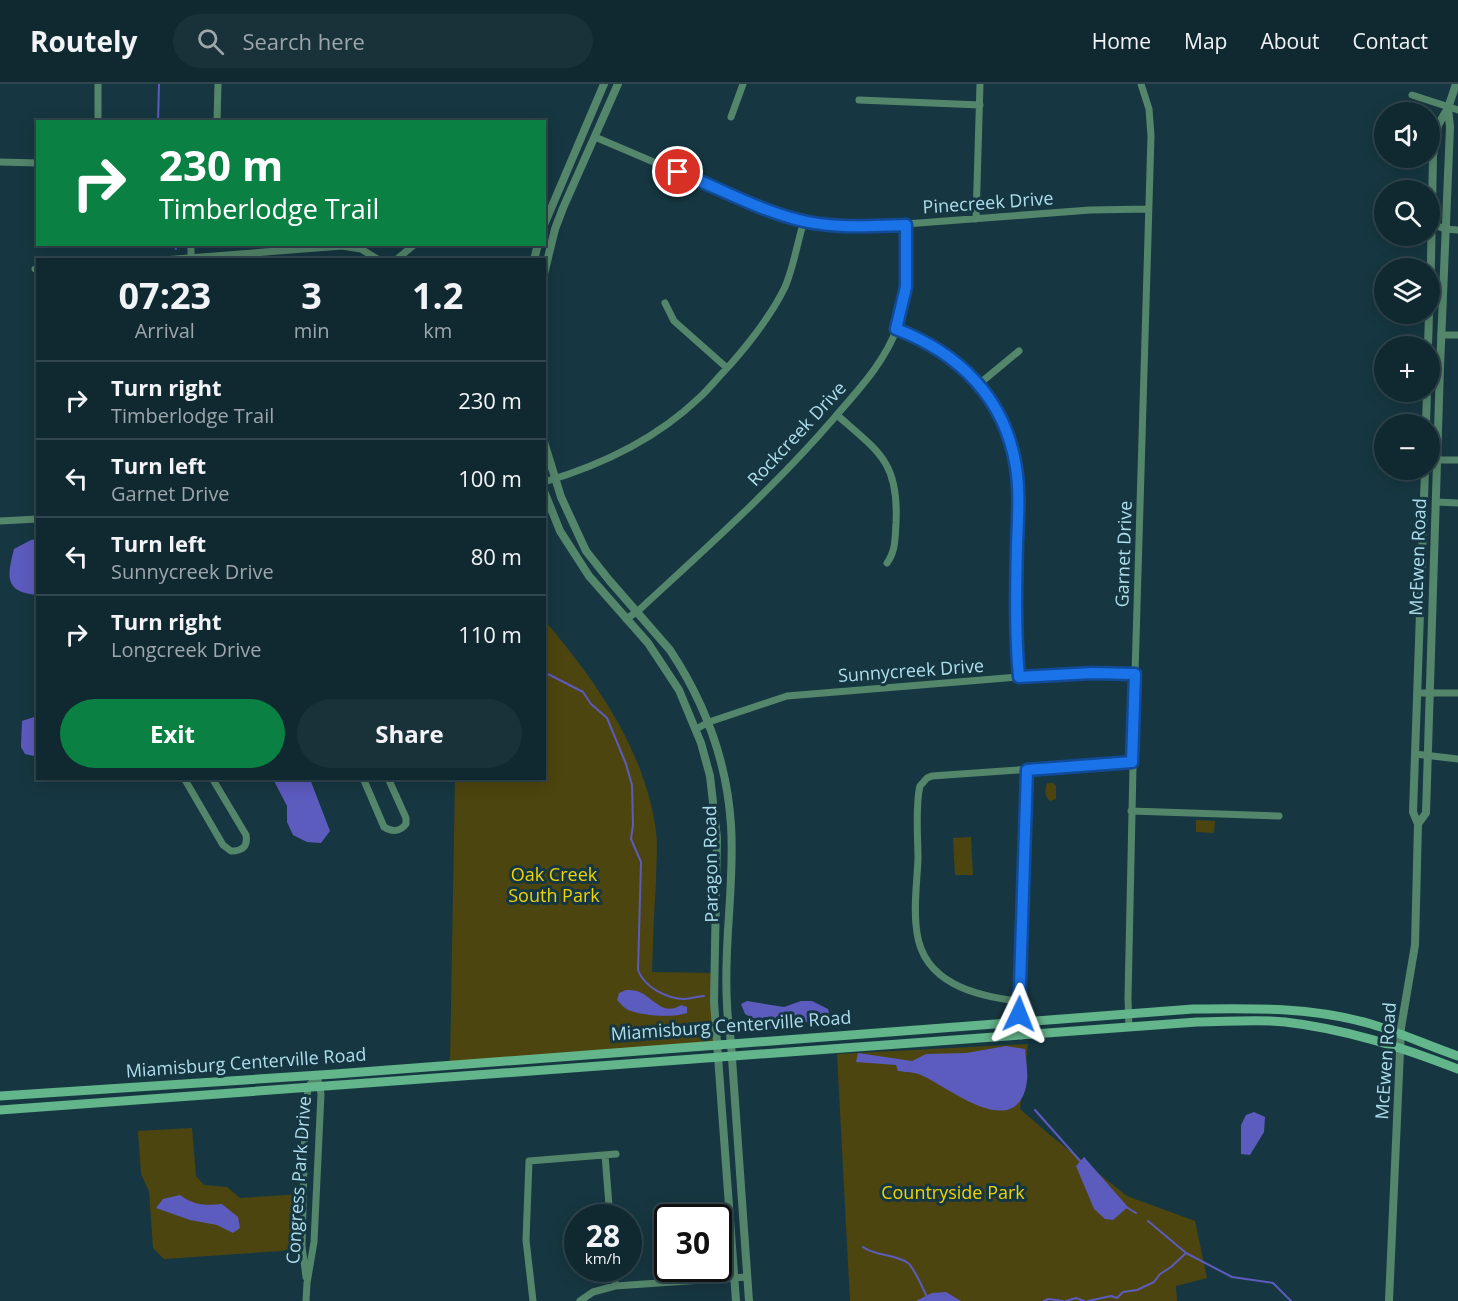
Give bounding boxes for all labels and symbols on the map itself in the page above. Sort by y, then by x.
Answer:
pin [652,146,703,197]
street label: Pinecreek Drive [922,185,1054,219]
street label: Rockcreek Drive [742,376,851,491]
street label: McEwen Road [1403,498,1431,616]
street label: Garnet Drive [1109,500,1137,608]
street label: Sunnycreek Drive [837,653,985,687]
street label: Paragon Road [697,805,723,923]
park label: Oak Creek South Park [508,862,600,907]
position arrow [987,982,1051,1046]
street label: McEwen Road [1369,1001,1401,1120]
street label: Miamisburg Centerville Road [610,1005,852,1045]
street label: Miamisburg Centerville Road [125,1042,367,1082]
street label: Congress Park Drive [280,1095,316,1265]
park label: Countryside Park [881,1180,1025,1204]
speed limit sign: 30 [654,1204,732,1282]

